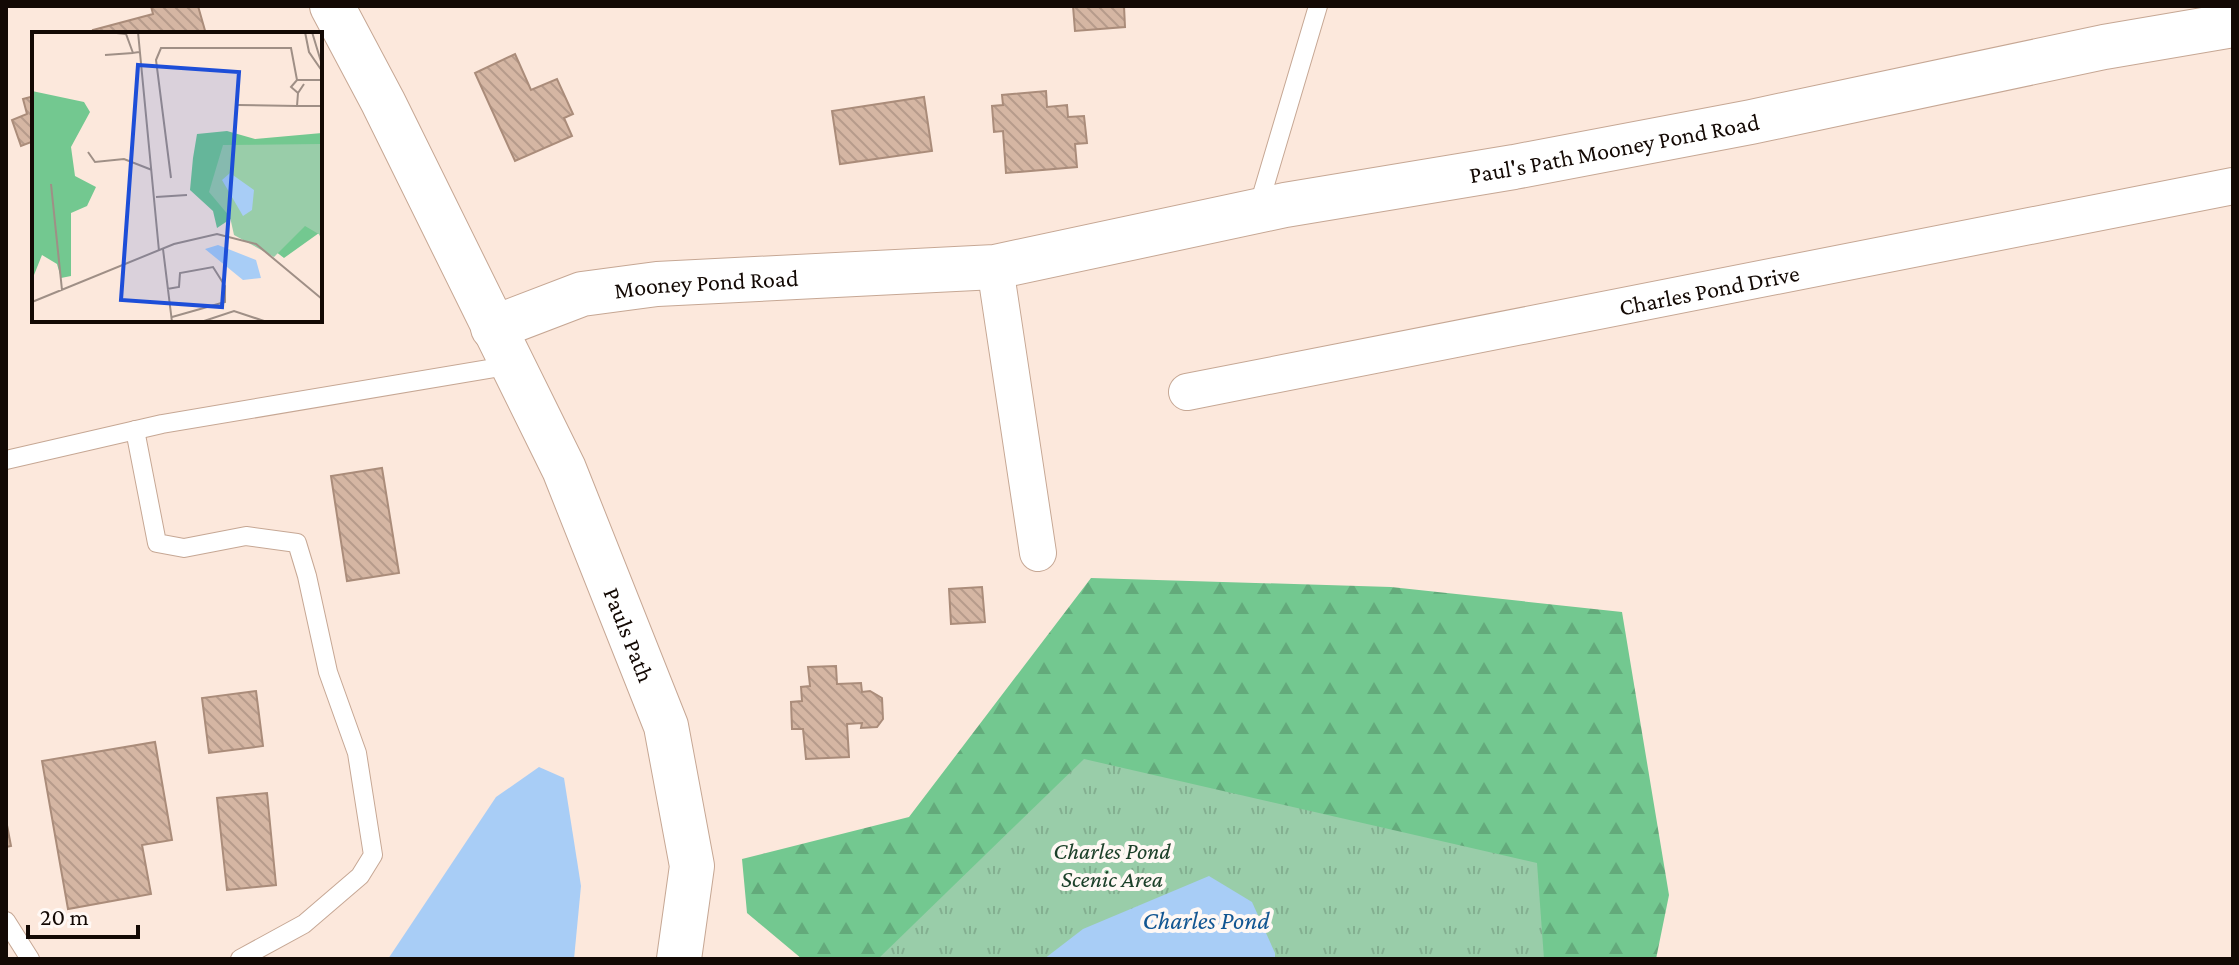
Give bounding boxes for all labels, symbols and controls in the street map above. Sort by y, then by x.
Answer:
inset map [32,32,322,322]
street label: Paul's Path Mooney Pond Road [1467,107,1762,188]
street label: Charles Pond Drive [1617,258,1801,320]
street label: Mooney Pond Road [612,263,799,303]
street label: Pauls Path [599,583,661,686]
park label: Charles Pond Scenic Area [1053,837,1171,892]
scale bar [28,889,138,939]
text: 20 m [40,903,89,930]
water label: Charles Pond [1142,906,1270,935]

